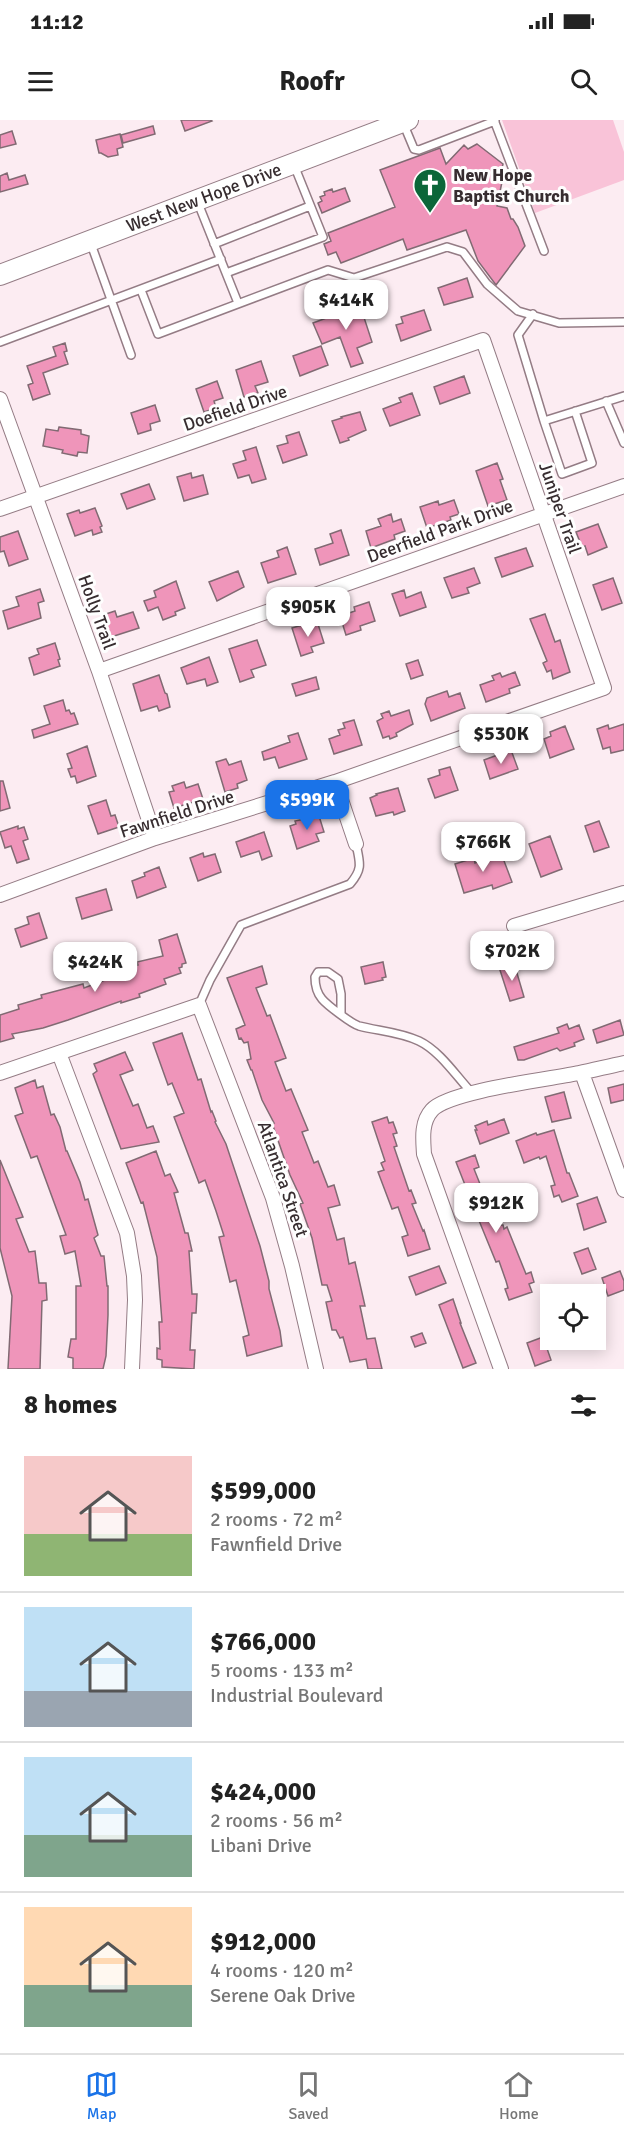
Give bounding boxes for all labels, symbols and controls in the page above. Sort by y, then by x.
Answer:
text: 11:12 [30,8,84,35]
icon: menu [24,65,57,98]
text: Roofr [279,65,345,98]
icon: search [567,65,600,98]
street label: West New Hope Drive [123,158,284,237]
place label: New Hope Baptist Church [453,164,570,207]
church icon: New Hope Baptist Church [412,167,448,214]
pin: $414K [304,280,388,331]
text: $414K [318,287,374,312]
street label: Doefield Drive [180,380,290,436]
street label: Juniper Trail [534,459,586,557]
street label: Deerfield Park Drive [364,494,516,568]
street label: Holly Trail [73,572,121,652]
pin: $905K [266,587,350,638]
text: $905K [280,594,336,619]
pin: $530K [459,714,543,765]
text: $530K [473,721,529,746]
pin: $599K [265,780,349,831]
street label: Fawnfield Drive [117,785,237,843]
text: $599K [279,787,335,812]
pin: $766K [441,822,525,873]
text: $766K [455,829,511,854]
pin: $702K [470,931,554,982]
text: $702K [484,938,540,963]
pin: $424K [53,942,137,993]
text: $424K [67,949,123,974]
street label: Atlantica Street [253,1118,313,1240]
pin: $912K [454,1183,538,1234]
text: $912K [468,1190,524,1215]
map controls [540,1284,606,1350]
button: locate [540,1284,606,1350]
text: 8 homes [24,1389,117,1421]
icon: filters [567,1389,600,1422]
text: $599,000 [210,1475,316,1507]
icon: home [72,1480,144,1552]
text: 2 rooms · 72 m² [210,1507,343,1532]
text: Fawnfield Drive [210,1532,342,1557]
text: $766,000 [210,1626,316,1658]
icon: home [72,1631,144,1703]
text: 5 rooms · 133 m² [210,1658,354,1683]
text: Industrial Boulevard [210,1683,383,1708]
text: $424,000 [210,1776,316,1808]
icon: home [72,1781,144,1853]
text: 2 rooms · 56 m² [210,1808,343,1833]
text: Libani Drive [210,1833,312,1858]
text: $912,000 [210,1926,316,1958]
icon: home [72,1931,144,2003]
text: 4 rooms · 120 m² [210,1958,354,1983]
text: Serene Oak Drive [210,1983,356,2008]
tab: Map [85,2068,118,2124]
tab: Saved [288,2068,329,2124]
tab: Home [499,2068,539,2124]

